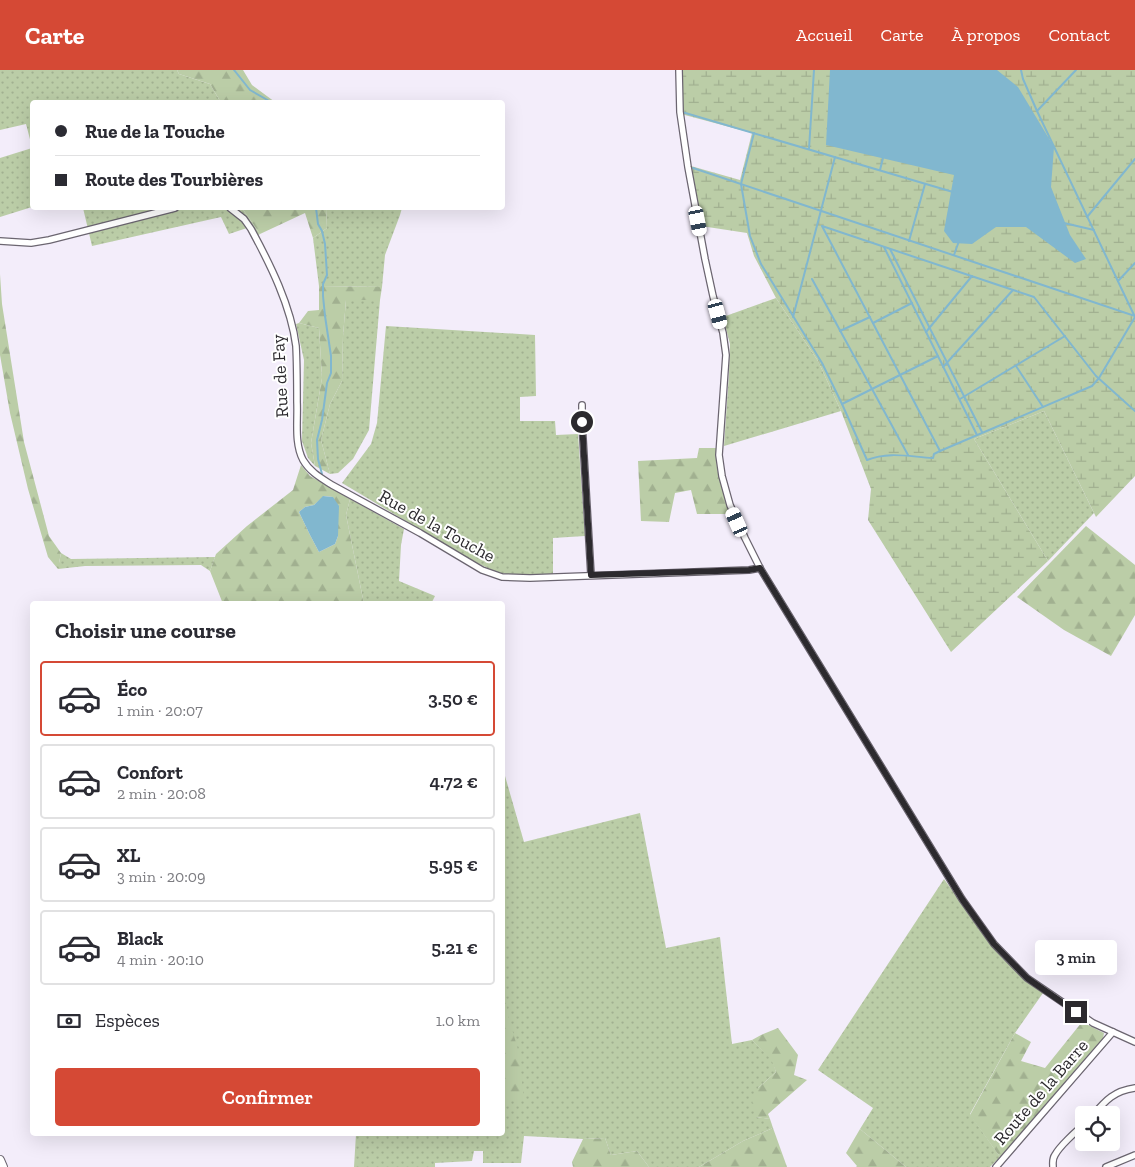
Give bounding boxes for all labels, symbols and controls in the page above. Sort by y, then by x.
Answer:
text: Carte [25,21,84,50]
text: Accueil [796,24,853,46]
text: Carte [881,24,924,46]
text: À propos [952,24,1020,46]
text: Contact [1048,24,1110,46]
text: Rue de la Touche [85,120,225,143]
text: Route des Tourbières [85,168,263,191]
car [687,205,708,237]
car [706,298,729,330]
street label: Rue de Fay [267,333,293,418]
route start [571,411,593,433]
street label: Rue de la Touche [375,485,499,567]
car [724,505,749,539]
text: Choisir une course [55,617,236,644]
icon: car [57,676,102,721]
text: Éco [117,678,147,701]
text: 3.50 € [428,687,478,710]
text: 1 min · 20:07 [117,701,203,720]
icon: car [57,759,102,804]
text: Confort [117,761,183,784]
text: 4.72 € [429,770,478,793]
text: 2 min · 20:08 [117,784,206,803]
icon: car [57,842,102,887]
text: XL [117,844,140,867]
text: 5.95 € [429,853,478,876]
text: 3 min · 20:09 [117,867,205,886]
icon: car [57,925,102,970]
text: Black [117,927,163,950]
text: 5.21 € [431,936,478,959]
callout: 3 min [1035,940,1117,974]
text: 3 min [1056,948,1096,967]
text: 4 min · 20:10 [117,950,204,969]
route end [1065,1001,1087,1023]
icon: cash [55,1007,83,1035]
text: Espèces [95,1009,160,1032]
text: 1.0 km [436,1011,480,1030]
street label: Route de la Barre [989,1035,1093,1149]
button: Confirmer [55,1068,480,1126]
map controls [1075,1106,1120,1151]
button: locate [1075,1106,1120,1151]

